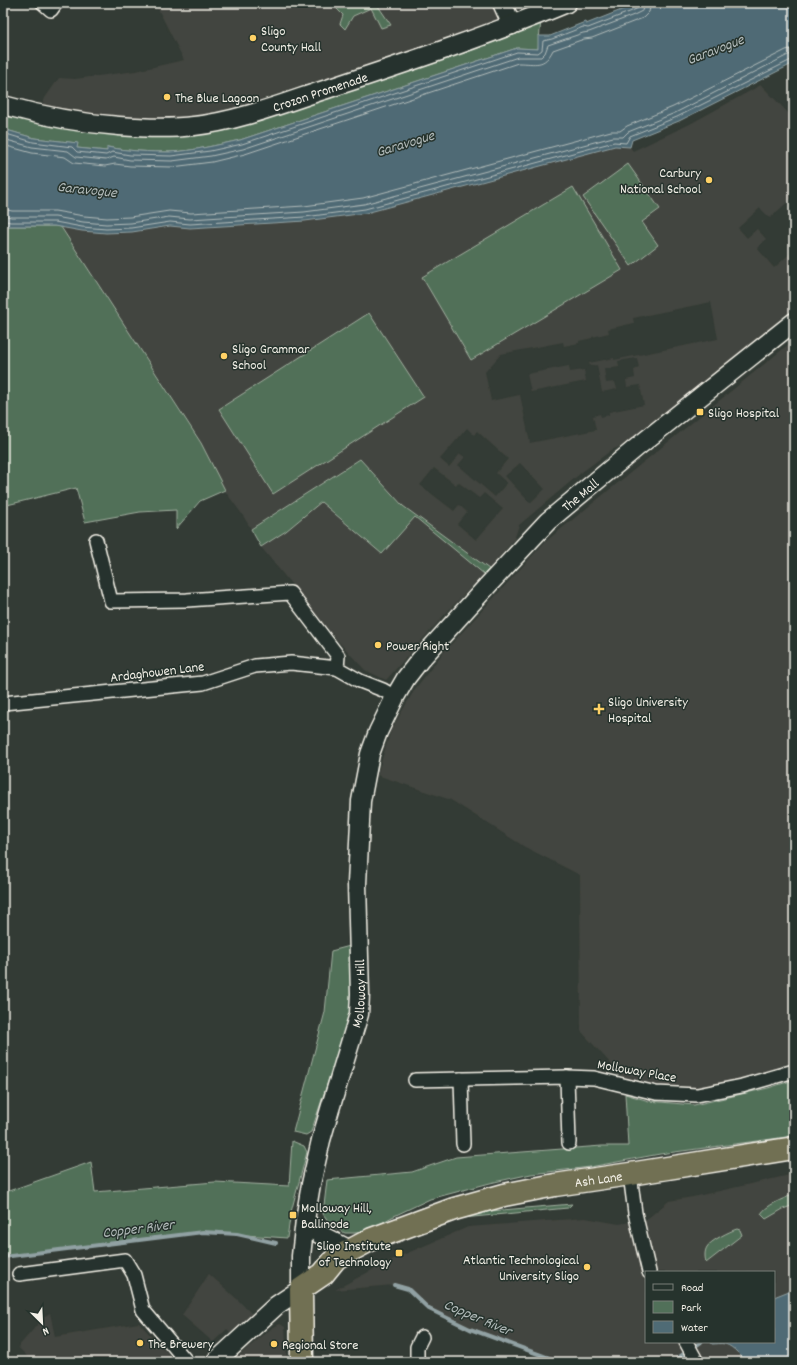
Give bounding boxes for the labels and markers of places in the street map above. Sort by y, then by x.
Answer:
place label: Sligo County Hall [261,22,322,58]
marker: Sligo County Hall [248,33,258,43]
place label: The Blue Lagoon [175,89,259,109]
marker: The Blue Lagoon [162,92,172,102]
place label: Carbury National School [620,164,702,200]
marker: Carbury National School [704,175,714,185]
place label: Sligo Grammar School [232,340,310,376]
marker: Sligo Grammar School [219,351,229,361]
place label: Sligo Hospital [708,404,780,424]
marker: Sligo Hospital [695,407,705,417]
place label: Power Right [386,637,449,657]
marker: Power Right [373,640,383,650]
place label: Sligo University Hospital [608,693,688,729]
marker: Sligo University Hospital [593,703,605,715]
place label: Molloway Hill, Ballinode [301,1199,372,1235]
marker: Molloway Hill, Ballinode [288,1210,298,1220]
place label: Sligo Institute of Technology [316,1237,391,1273]
marker: Sligo Institute of Technology [394,1248,404,1258]
place label: Atlantic Technological University Sligo [463,1251,580,1287]
marker: Atlantic Technological University Sligo [582,1262,592,1272]
place label: The Brewery [148,1335,214,1355]
place label: Regional Store [282,1336,358,1356]
marker: The Brewery [135,1338,145,1348]
marker: Regional Store [269,1339,279,1349]

